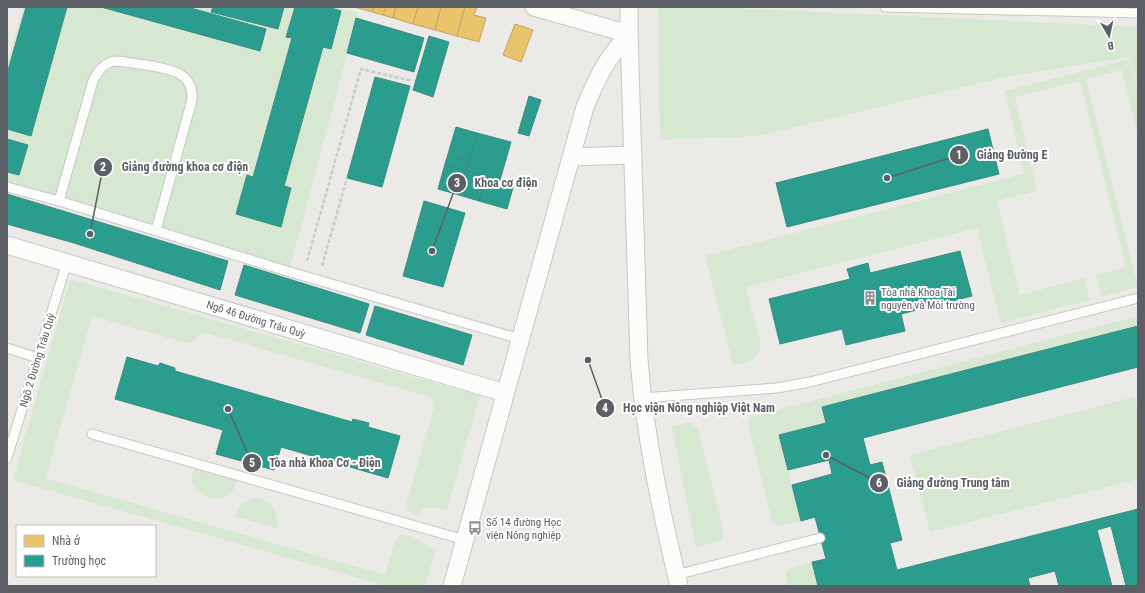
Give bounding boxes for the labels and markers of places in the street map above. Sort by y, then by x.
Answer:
callout: Giảng Đường E [949,143,1055,167]
callout: Giảng đường khoa cơ điện [93,155,256,179]
callout: Khoa cơ điện [447,171,546,195]
place label: Tòa nhà Khoa Tài nguyên và Môi trường [881,286,975,312]
building icon: Tòa nhà Khoa Tài nguyên và Môi trường [862,290,878,306]
callout: Học viện Nông nghiệp Việt Nam [595,396,783,420]
callout: Tòa nhà Khoa Cơ - Điện [242,451,389,475]
callout: Giảng đường Trung tâm [869,471,1018,495]
place label: Số 14 đường Học viện Nông nghiệp [486,516,561,542]
bus stop icon: Số 14 đường Học viện Nông nghiệp [467,520,483,536]

